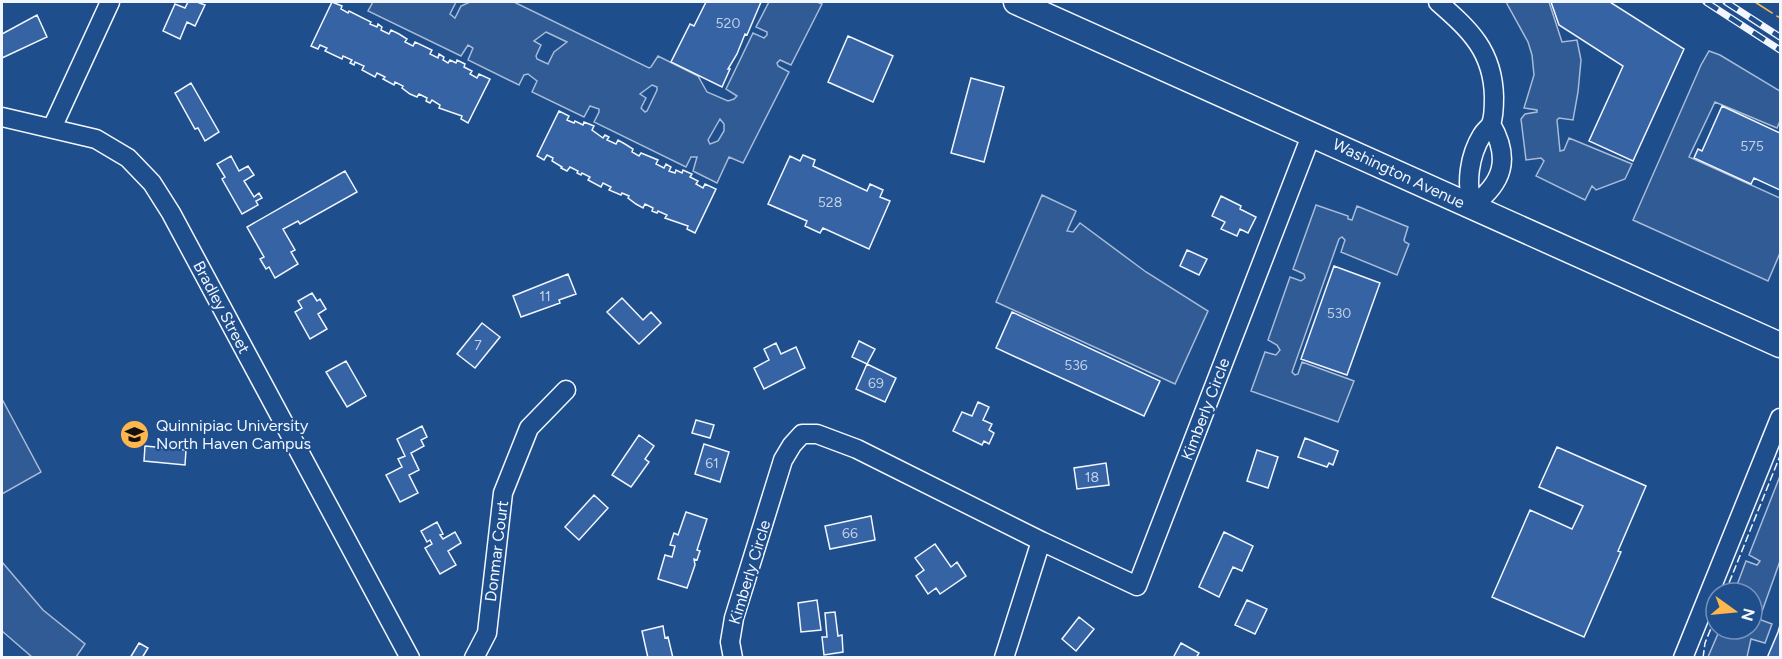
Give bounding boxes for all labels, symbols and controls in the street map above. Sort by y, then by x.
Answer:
house number: 520 [716,15,740,32]
street label: Washington Avenue [1330,135,1468,213]
house number: 575 [1740,138,1764,155]
house number: 528 [818,194,842,211]
street label: Bradley Street [189,258,254,357]
house number: 11 [539,288,551,305]
house number: 530 [1327,305,1351,322]
house number: 7 [474,337,482,354]
street label: Kimberly Circle [1177,355,1234,463]
house number: 536 [1064,357,1088,374]
house number: 69 [868,375,884,392]
place label: Quinnipiac University North Haven Campus [156,416,311,453]
school or university icon: Quinnipiac University North Haven Campus [119,418,151,450]
house number: 61 [705,455,719,472]
house number: 18 [1085,469,1099,486]
street label: Donmar Court [481,500,512,603]
street label: Kimberly Circle [725,517,774,627]
house number: 66 [842,525,858,542]
north arrow [1704,581,1764,641]
text: N [1737,606,1759,623]

